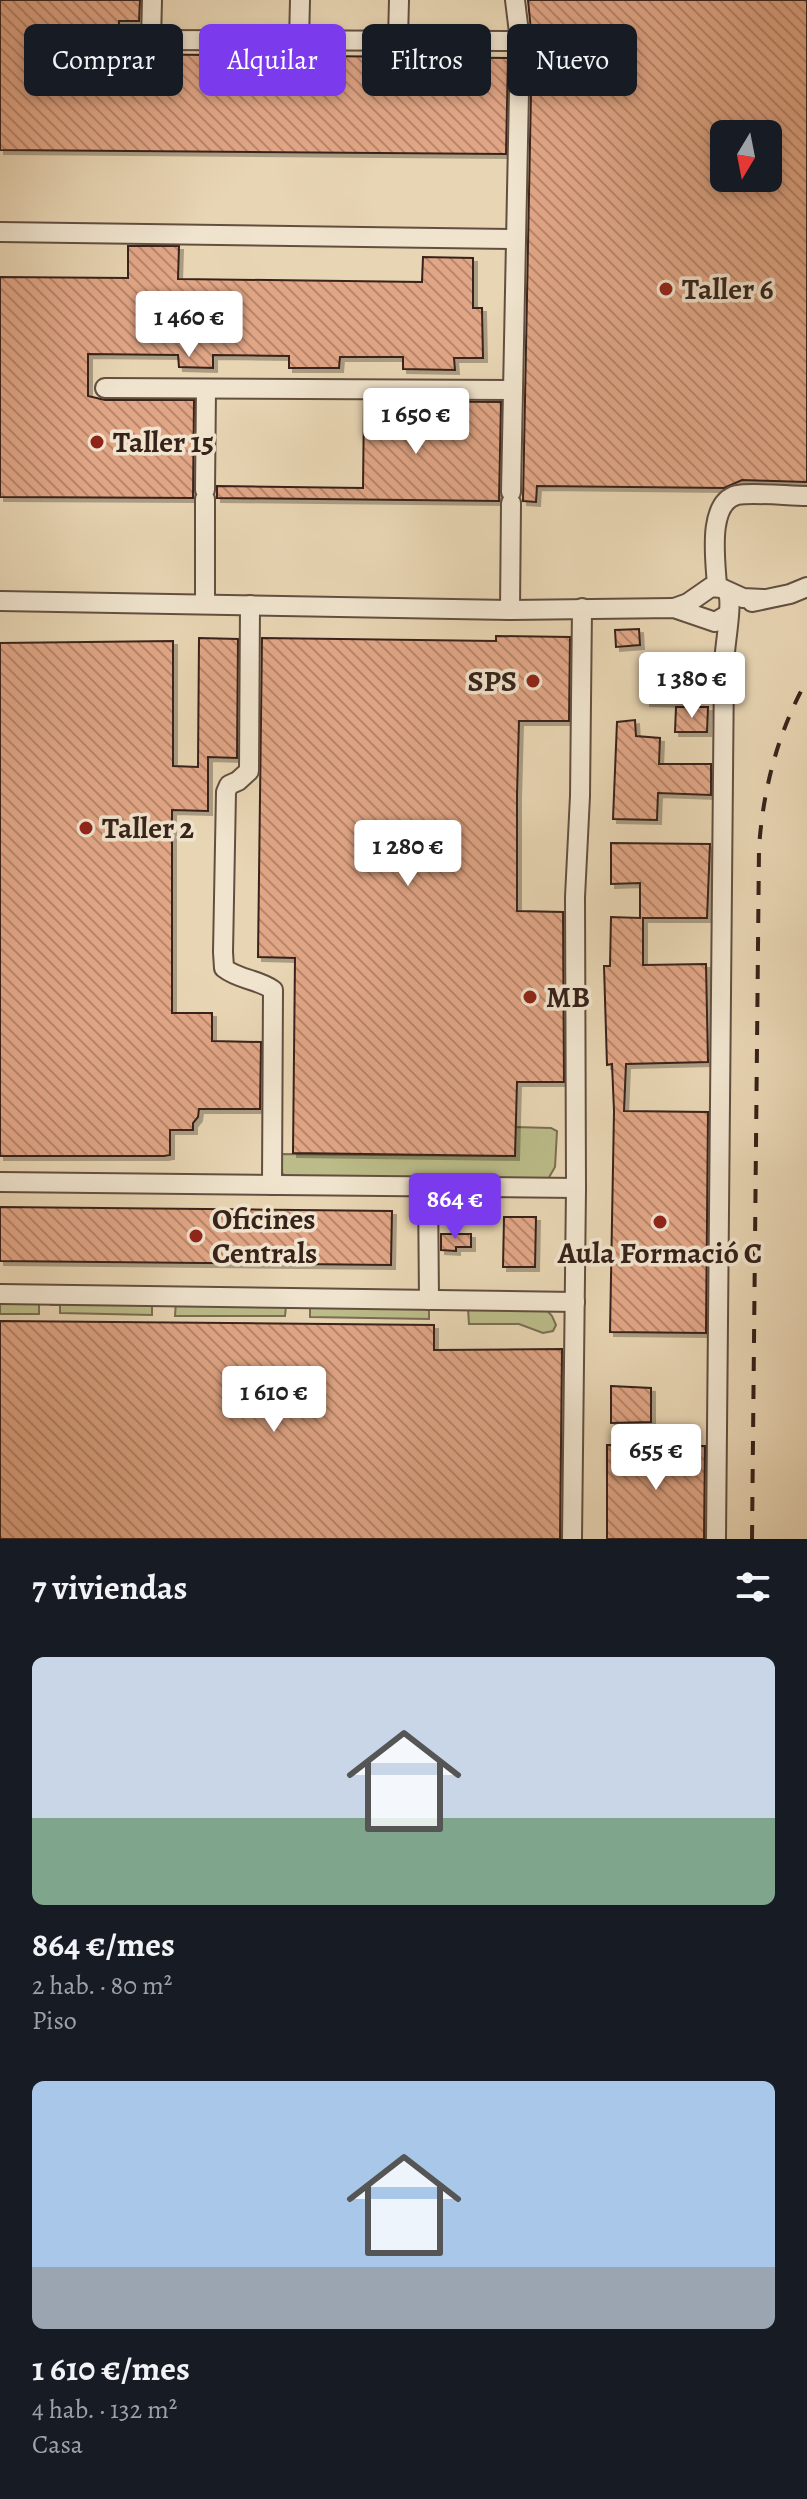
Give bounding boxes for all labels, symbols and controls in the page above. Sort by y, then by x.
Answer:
chip: Comprar [24,24,183,96]
chip: Alquilar [199,24,346,96]
chip: Filtros [362,24,491,96]
chip: Nuevo [507,24,637,96]
north arrow [710,120,782,192]
map controls [710,120,782,192]
place label: Taller 6 [682,269,774,309]
marker: Taller 6 [657,280,675,298]
pin: 1 460 € [115,291,263,359]
text: 1 460 € [154,299,224,334]
pin: 1 650 € [342,388,490,456]
text: 1 650 € [381,396,451,431]
place label: Taller 15 [113,422,214,462]
marker: Taller 15 [88,433,106,451]
pin: 1 380 € [618,652,766,720]
text: 1 380 € [657,660,727,695]
place label: SPS [467,661,517,701]
marker: SPS [524,672,542,690]
place label: Taller 2 [102,808,195,848]
marker: Taller 2 [77,819,95,837]
pin: 1 280 € [334,820,482,888]
text: 1 280 € [372,828,444,863]
place label: MB [546,977,590,1017]
marker: MB [521,988,539,1006]
pin: 864 € [399,1173,511,1241]
text: 864 € [427,1181,483,1216]
place label: Oficines Centrals [212,1199,317,1273]
marker: Aula Formació C [651,1213,669,1231]
marker: Oficines Centrals [187,1227,205,1245]
place label: Aula Formació C [557,1233,762,1273]
pin: 1 610 € [200,1366,348,1434]
text: 1 610 € [240,1374,308,1409]
pin: 655 € [600,1424,712,1492]
text: 655 € [629,1432,683,1467]
text: 7 viviendas [32,1564,187,1611]
icon: filters [731,1565,775,1609]
icon: home [332,1709,476,1853]
text: 864 €/mes [32,1921,175,1968]
text: 2 hab. · 80 m² [32,1968,172,2003]
text: Piso [32,2003,77,2038]
icon: home [332,2133,476,2277]
text: 1 610 €/mes [32,2345,190,2392]
text: 4 hab. · 132 m² [32,2392,177,2427]
text: Casa [32,2427,83,2462]

